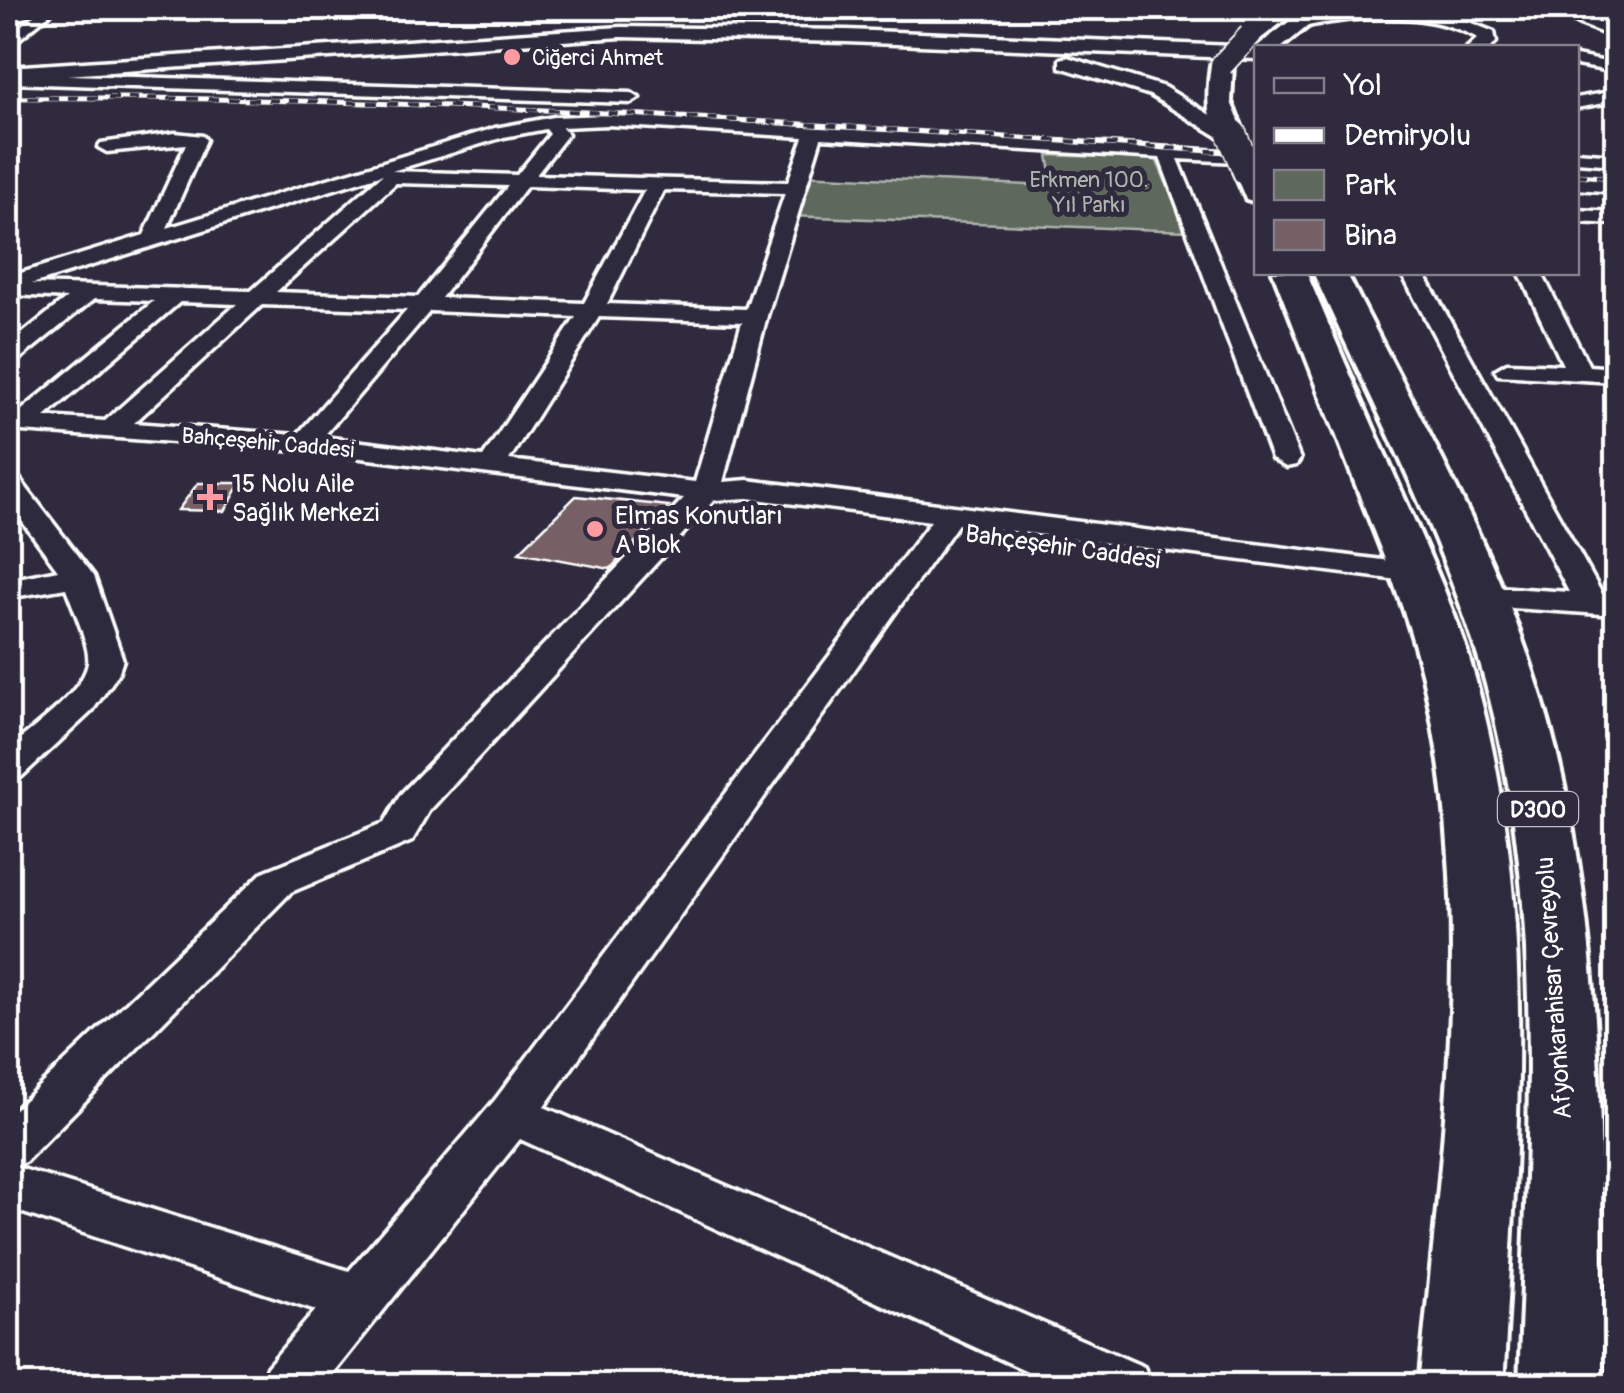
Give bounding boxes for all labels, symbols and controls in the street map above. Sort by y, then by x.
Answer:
place label: Ciğerci Ahmet [532,44,664,72]
legend [1254,45,1579,275]
marker: Ciğerci Ahmet [501,46,523,68]
text: Yol [1343,67,1382,104]
text: Demiryolu [1344,117,1471,154]
park label: Erkmen 100. Yıl Parkı [1029,166,1149,219]
text: Park [1344,167,1397,204]
text: Bina [1344,217,1397,254]
street label: Bahçeşehir Caddesi [180,422,355,464]
place label: 15 Nolu Aile Sağlık Merkezi [232,469,379,529]
marker: 15 Nolu Aile Sağlık Merkezi [197,484,223,510]
place label: Elmas Konutları A Blok [615,501,783,561]
marker: Elmas Konutları A Blok [584,518,606,540]
street label: Bahçeşehir Caddesi [963,518,1162,577]
road number: D300 [1498,792,1578,826]
street label: Afyonkarahisar Çevreyolu [1530,856,1579,1120]

